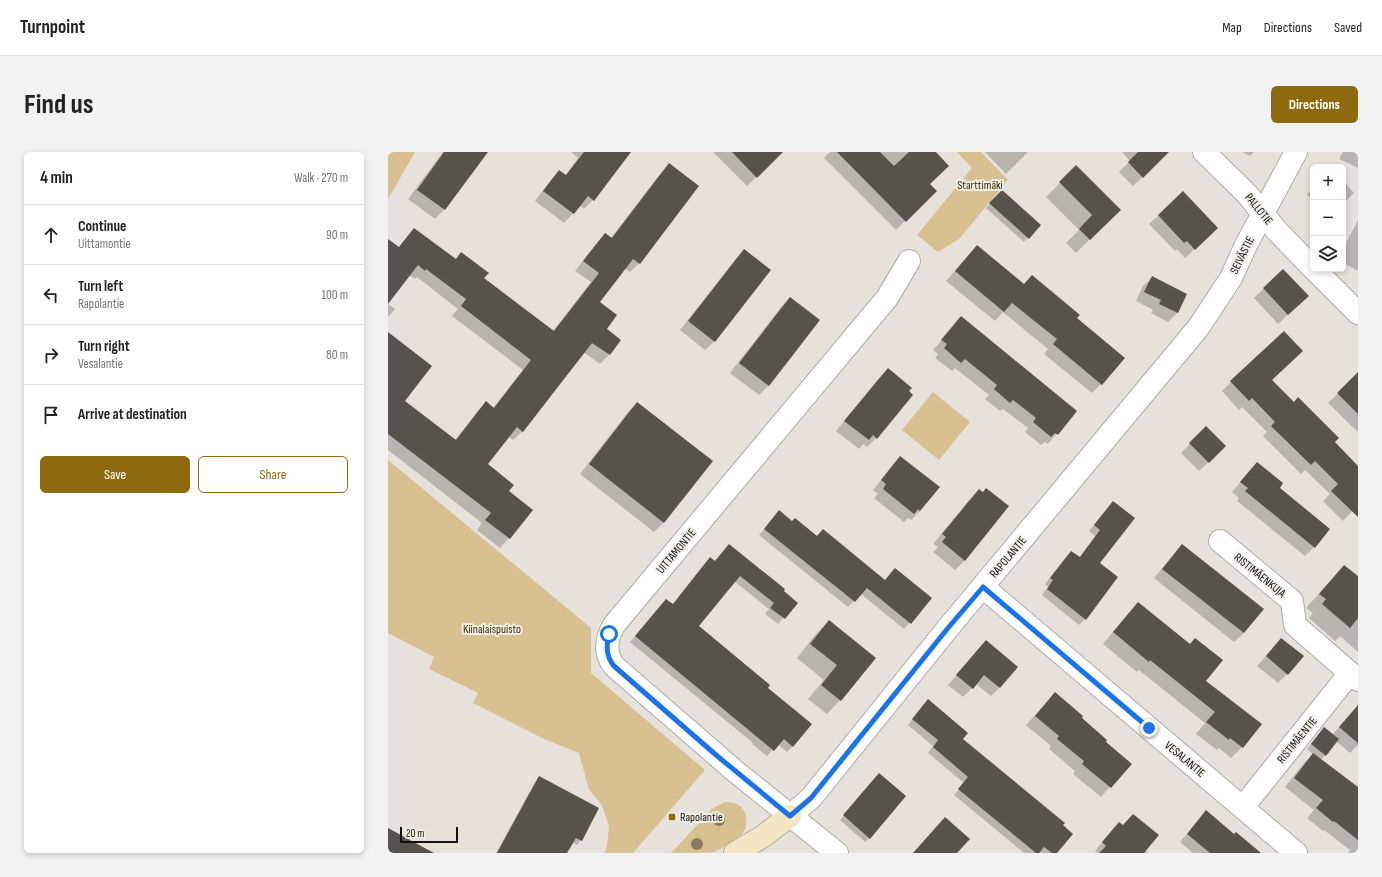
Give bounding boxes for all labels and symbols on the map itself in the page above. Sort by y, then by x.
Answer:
park label: Starttimäki [957,178,1003,193]
street label: PALLOTIE [1241,190,1276,228]
street label: SEIVÄSTIE [1227,234,1258,276]
street label: UITTAMONTIE [653,526,700,577]
street label: RAPOLANTIE [987,533,1030,581]
street label: RISTIMÄENKUJA [1231,550,1289,601]
park label: Kiinalaispuisto [463,622,521,637]
route start [600,625,618,643]
street label: RISTIMÄENTIE [1274,714,1321,767]
route end [1140,719,1158,737]
street label: VESALANTIE [1161,738,1208,781]
place label: Rapolantie [680,810,723,825]
marker: Rapolantie [667,812,677,822]
scale bar [400,825,458,844]

